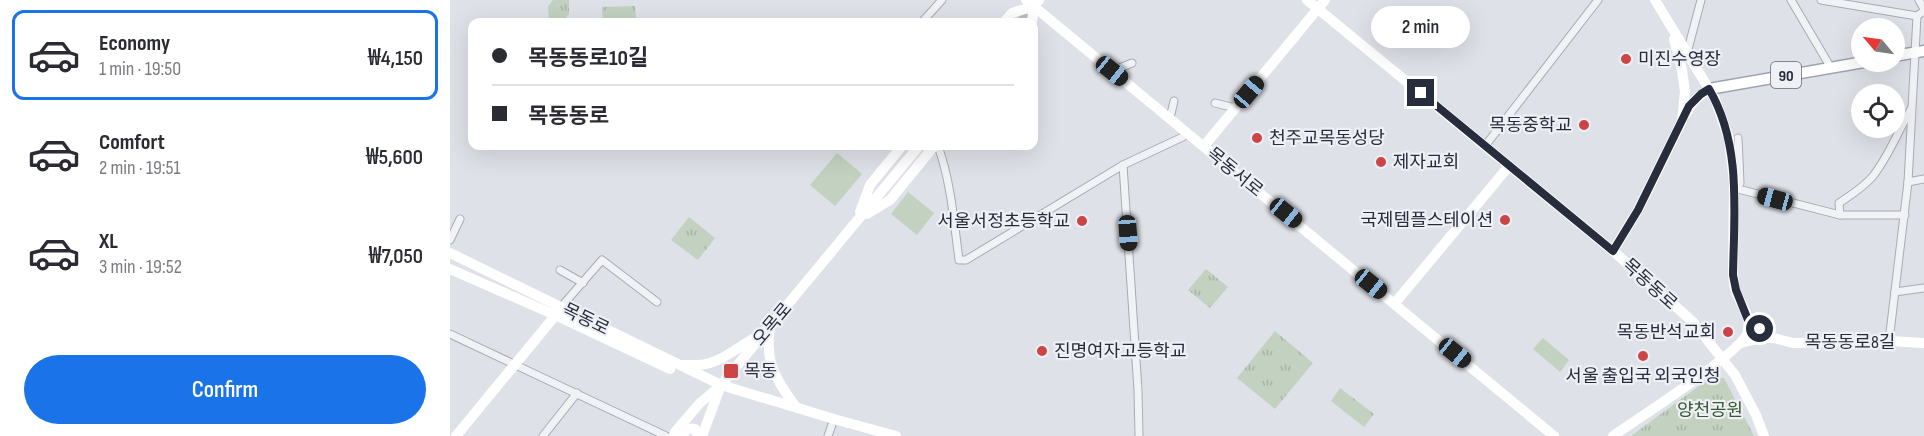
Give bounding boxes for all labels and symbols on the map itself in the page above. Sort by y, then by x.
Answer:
callout: 2 min [1372,6,1470,48]
north arrow [1851,18,1905,72]
place label: 미진수영장 [1638,49,1721,70]
marker: 미진수영장 [1619,52,1633,66]
car [1092,53,1132,89]
road number: 90 [1771,62,1801,88]
car [1231,72,1267,112]
route end [1407,79,1434,106]
place label: 목동중학교 [1489,115,1572,136]
marker: 목동중학교 [1577,118,1591,132]
place label: 천주교목동성당 [1269,128,1385,149]
marker: 천주교목동성당 [1250,131,1264,145]
street label: 목동서로 [1202,143,1267,201]
place label: 제자교회 [1393,152,1459,173]
marker: 제자교회 [1374,155,1388,169]
car [1755,186,1795,212]
car [1266,195,1306,231]
place label: 국제템플스테이션 [1361,210,1493,231]
place label: 서울서정초등학교 [938,211,1070,232]
marker: 국제템플스테이션 [1498,213,1512,227]
marker: 서울서정초등학교 [1075,214,1089,228]
car [1118,214,1138,252]
street label: 목동동로 [1618,254,1681,314]
car [1351,266,1391,302]
street label: 목동로 [559,299,613,340]
street label: 오목로 [748,299,796,350]
route start [1746,315,1773,342]
place label: 목동반석교회 [1617,322,1716,343]
marker: 목동반석교회 [1721,325,1735,339]
street label: 목동동로8길 [1805,332,1895,353]
car [1435,335,1475,371]
place label: 진명여자고등학교 [1054,341,1186,362]
marker: 진명여자고등학교 [1035,344,1049,358]
marker: 서울 출입국 외국인청 [1636,349,1650,363]
place label: 목동 [744,361,777,382]
marker: 목동 [722,362,740,380]
place label: 서울 출입국 외국인청 [1566,366,1720,387]
park label: 양천공원 [1677,400,1743,421]

